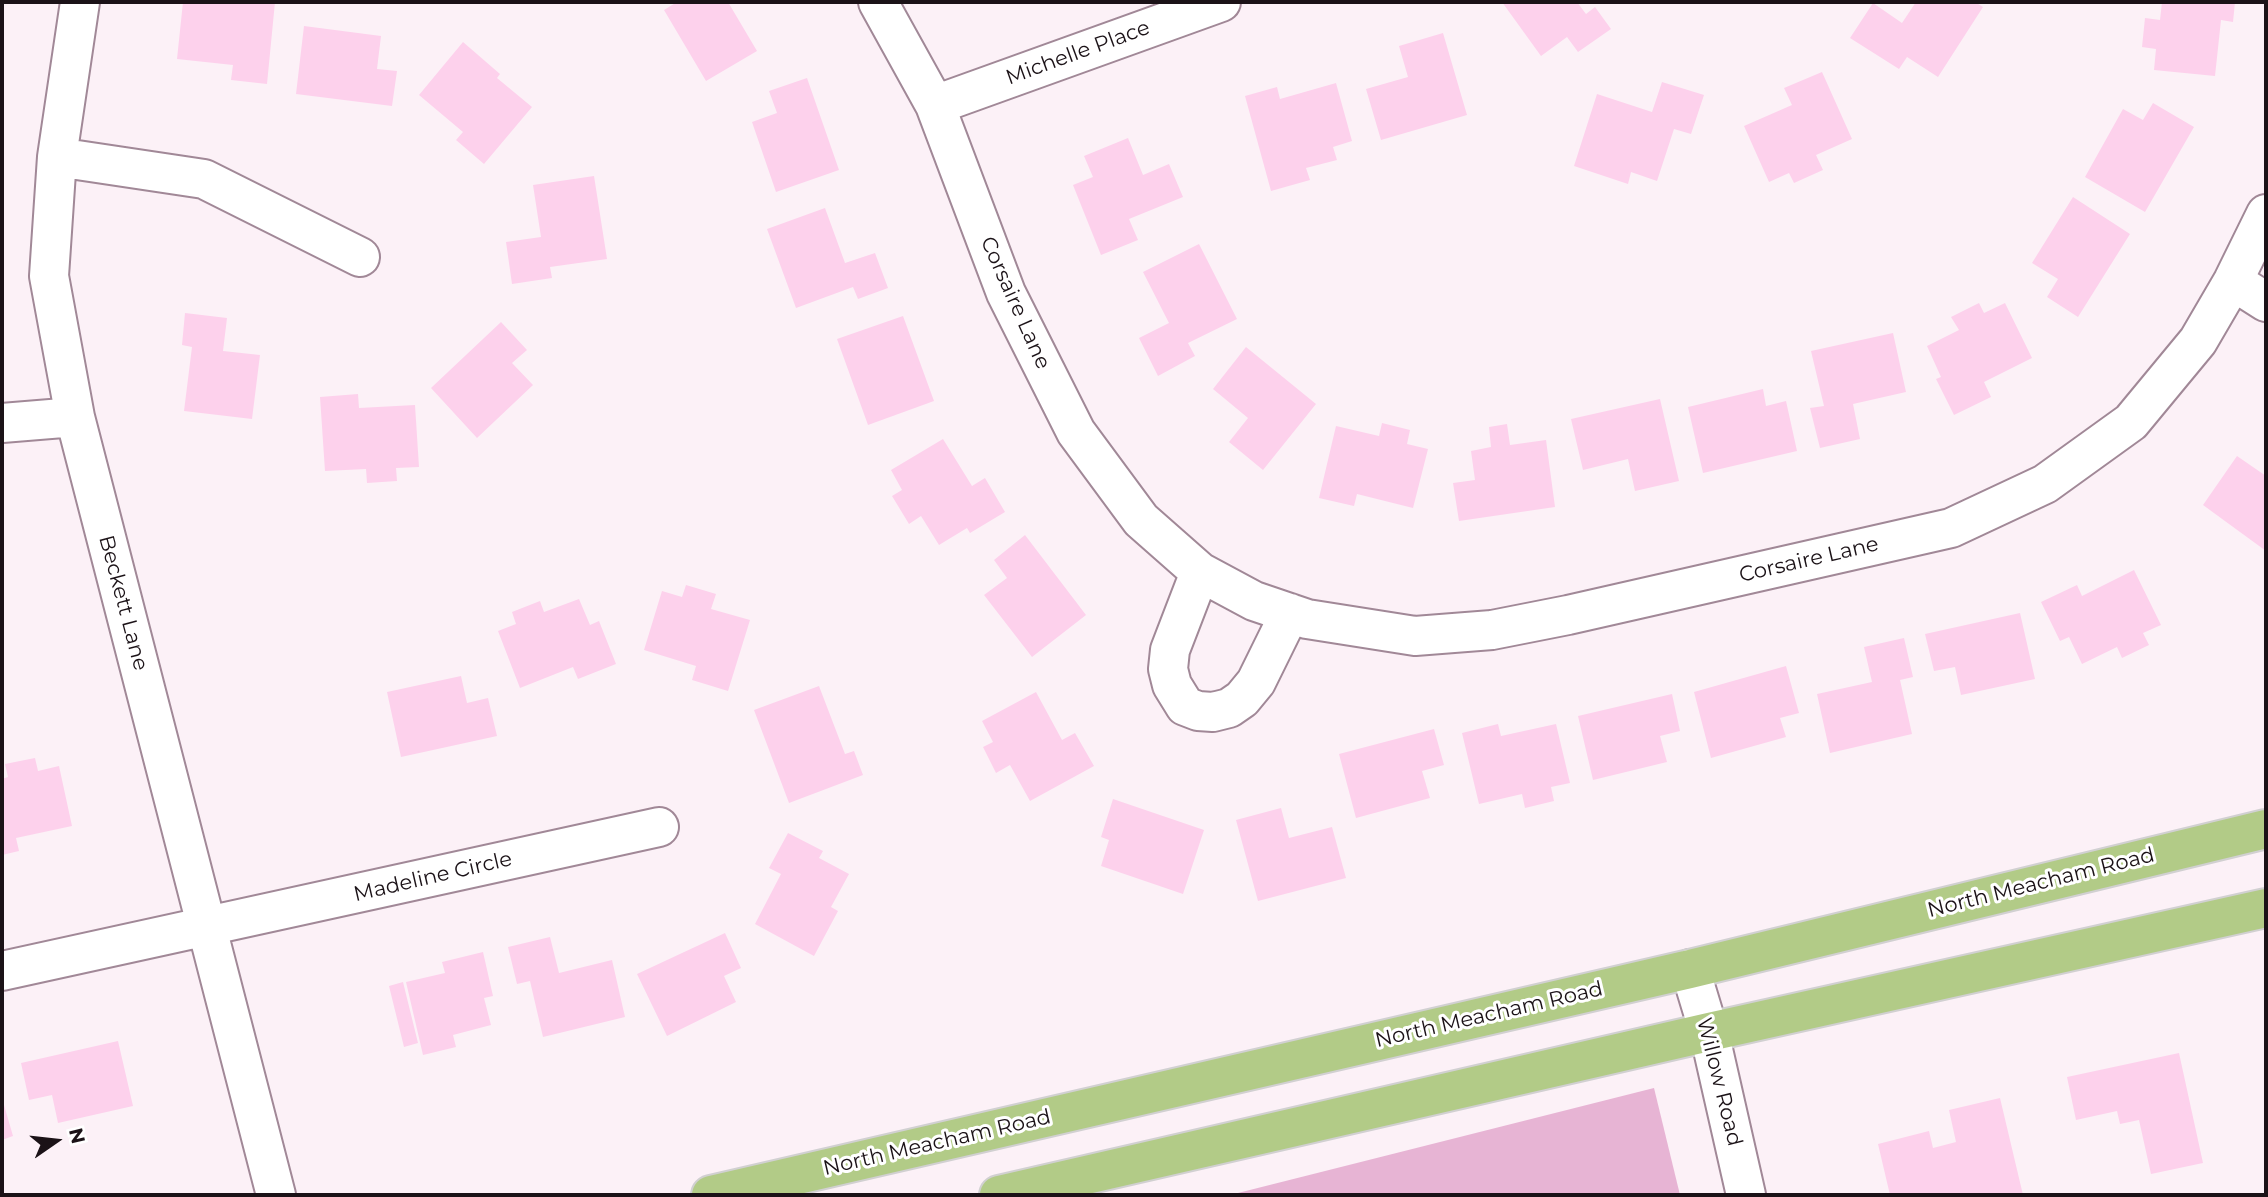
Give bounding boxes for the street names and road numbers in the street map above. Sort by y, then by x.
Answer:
street label: Michelle Place [1003,15,1153,91]
street label: Corsaire Lane [975,233,1055,373]
street label: Corsaire Lane [1737,532,1881,588]
street label: Beckett Lane [93,533,153,673]
street label: North Meacham Road [1925,843,2157,923]
street label: Madeline Circle [351,847,515,907]
street label: North Meacham Road [1373,977,1605,1053]
street label: Willow Road [1691,1015,1747,1149]
street label: North Meacham Road [821,1105,1053,1181]

